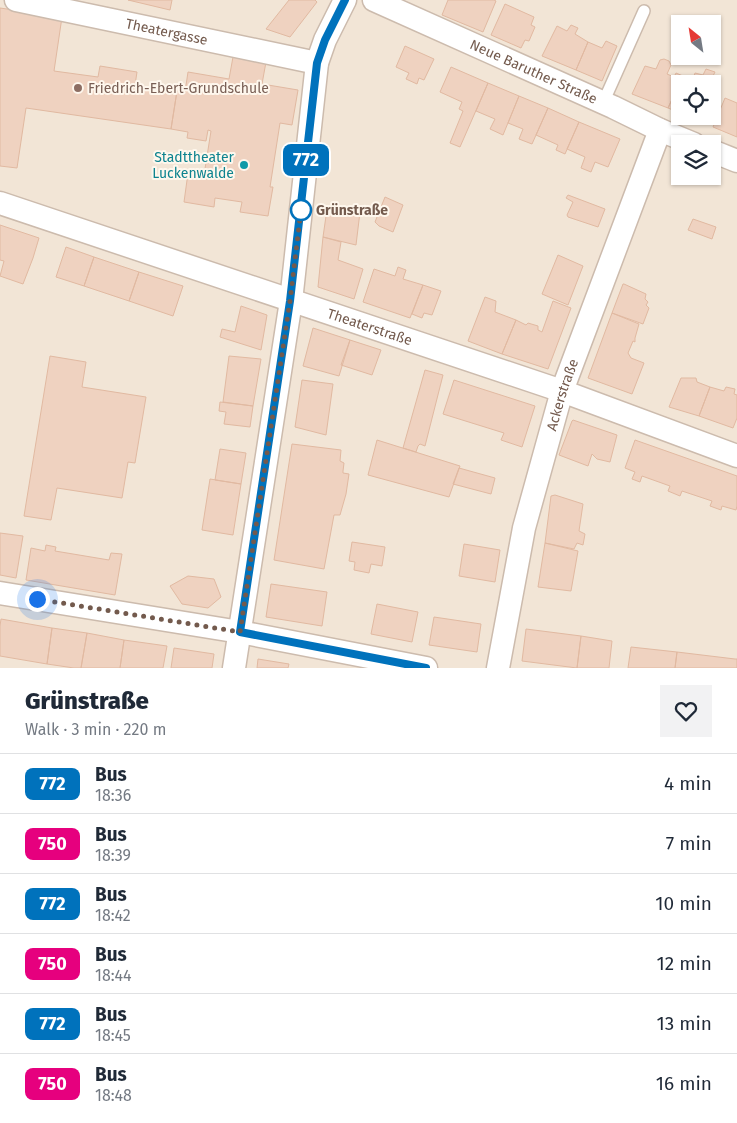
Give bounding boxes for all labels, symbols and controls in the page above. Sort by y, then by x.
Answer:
street label: Theatergasse [124,15,209,48]
north arrow [671,15,721,65]
map controls [671,15,721,185]
street label: Neue Baruther Straße [467,36,600,107]
button: locate [671,75,721,125]
place label: Friedrich-Ebert-Grundschule [88,80,269,97]
marker: Friedrich-Ebert-Grundschule [72,82,84,94]
button: layers [671,135,721,185]
line badge: 772 [277,144,335,176]
place label: Stadttheater Luckenwalde [152,149,235,182]
text: 772 [293,149,319,171]
marker: Stadttheater Luckenwalde [238,159,250,171]
marker: Grünstraße [290,199,312,221]
place label: Grünstraße [316,202,388,219]
street label: Theaterstraße [325,305,414,349]
street label: Ackerstraße [543,356,582,433]
your location [25,587,50,612]
button: heart [660,685,712,737]
text: Grünstraße [25,687,149,715]
text: Walk · 3 min · 220 m [25,720,166,739]
text: Bus [95,763,127,786]
text: 4 min [664,772,712,795]
text: 772 [40,773,66,795]
text: 18:36 [95,786,131,805]
text: Bus [95,823,127,846]
text: 7 min [666,832,712,855]
text: 750 [38,833,67,855]
text: 18:39 [95,846,131,865]
text: Bus [95,883,127,906]
text: 10 min [655,892,712,915]
text: 772 [40,893,66,915]
text: 18:42 [95,906,131,925]
text: Bus [95,943,127,966]
text: 12 min [657,952,712,975]
text: 750 [38,953,67,975]
text: 18:44 [95,966,132,985]
text: Bus [95,1003,127,1026]
text: 13 min [656,1012,712,1035]
text: 772 [40,1013,66,1035]
text: 18:45 [95,1026,131,1045]
text: Bus [95,1063,127,1086]
text: 16 min [656,1072,712,1095]
text: 750 [38,1073,67,1095]
text: 18:48 [95,1086,132,1105]

